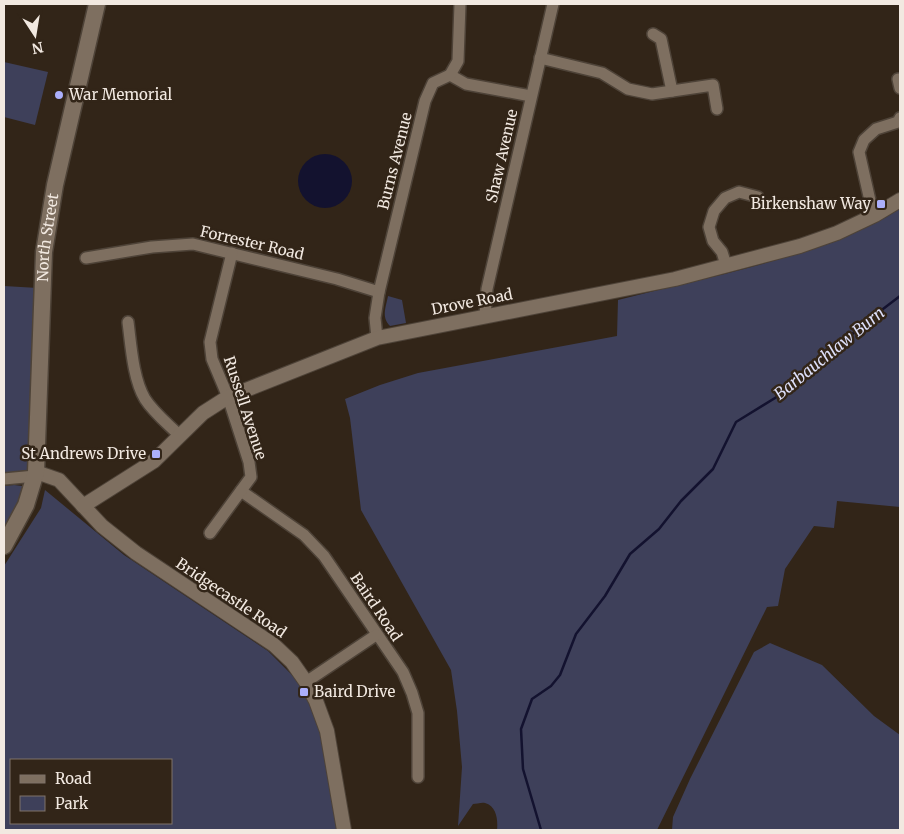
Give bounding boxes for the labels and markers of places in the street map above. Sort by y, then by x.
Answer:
place label: War Memorial [68,85,173,104]
marker: War Memorial [53,89,65,101]
place label: Birkenshaw Way [751,194,871,213]
marker: Birkenshaw Way [875,198,887,210]
place label: St Andrews Drive [21,444,146,463]
marker: St Andrews Drive [150,448,162,460]
place label: Baird Drive [314,682,395,701]
marker: Baird Drive [298,686,310,698]

